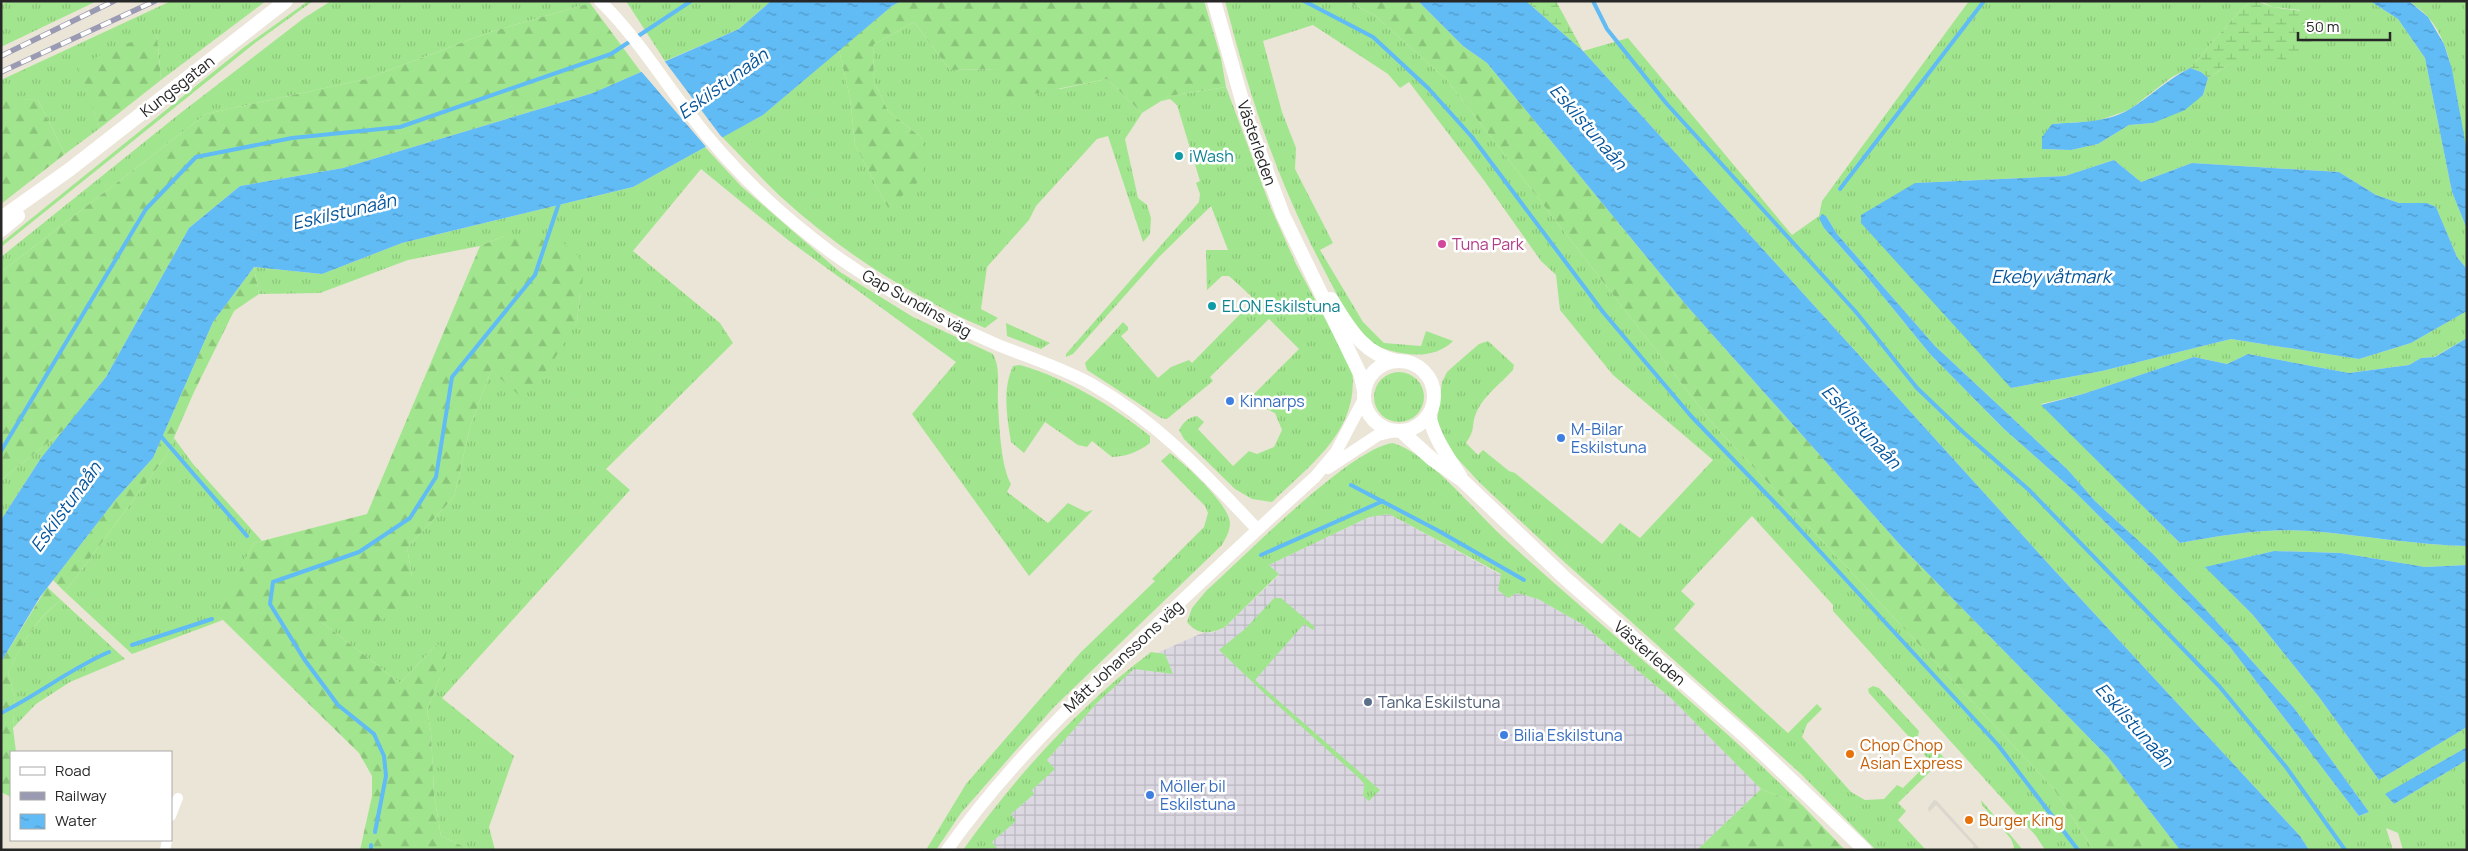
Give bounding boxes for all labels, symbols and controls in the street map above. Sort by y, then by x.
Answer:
scale bar [2298,10,2390,42]
text: 50 m [2306,16,2340,37]
water label: Eskilstunaån [673,42,773,124]
street label: Kungsgatan [135,50,219,122]
water label: Eskilstunaån [1545,79,1633,175]
street label: Västerleden [1232,98,1282,188]
place label: iWash [1189,145,1234,167]
marker: iWash [1173,150,1185,162]
water label: Eskilstunaån [290,187,399,235]
place label: Tuna Park [1452,233,1525,255]
marker: Tuna Park [1436,238,1448,250]
street label: Gap Sundins väg [858,264,976,342]
water label: Ekeby våtmark [1991,264,2114,288]
place label: ELON Eskilstuna [1222,295,1340,317]
marker: ELON Eskilstuna [1206,300,1218,312]
water label: Eskilstunaån [1817,379,1907,474]
place label: Kinnarps [1240,390,1305,412]
marker: Kinnarps [1224,395,1236,407]
place label: M-Bilar Eskilstuna [1571,418,1647,458]
marker: M-Bilar Eskilstuna [1555,432,1567,444]
water label: Eskilstunaån [24,456,107,556]
street label: Mått Johanssons väg [1059,595,1187,717]
street label: Västerleden [1609,616,1691,690]
water label: Eskilstunaån [2090,677,2180,773]
place label: Tanka Eskilstuna [1378,691,1500,713]
marker: Tanka Eskilstuna [1362,696,1374,708]
place label: Bilia Eskilstuna [1514,724,1623,746]
marker: Bilia Eskilstuna [1498,729,1510,741]
place label: Chop Chop Asian Express [1860,734,1963,774]
marker: Chop Chop Asian Express [1844,748,1856,760]
legend [10,751,172,841]
text: Road [55,760,91,781]
place label: Möller bil Eskilstuna [1160,775,1236,815]
text: Railway [55,785,107,806]
marker: Möller bil Eskilstuna [1144,789,1156,801]
place label: Burger King [1979,809,2064,831]
text: Water [55,810,97,831]
marker: Burger King [1963,814,1975,826]

